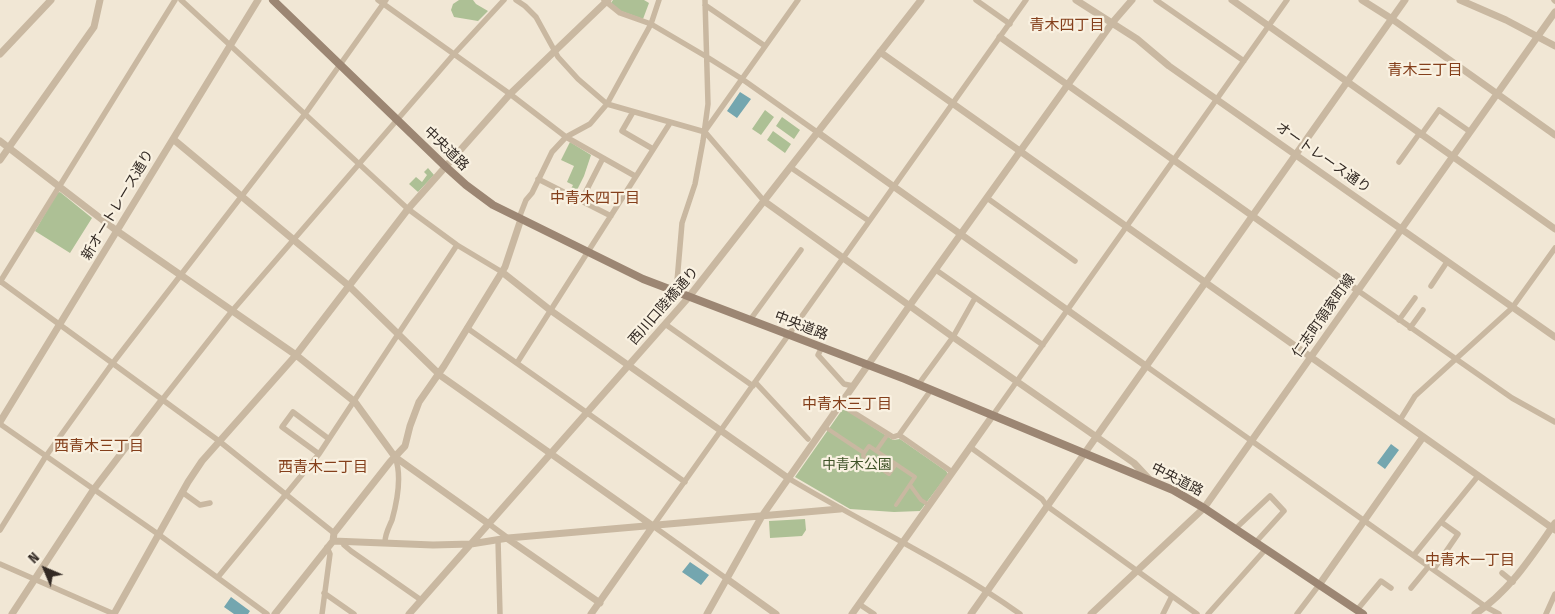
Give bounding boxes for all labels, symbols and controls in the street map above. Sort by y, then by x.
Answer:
district label: 青木四丁目 [1030,17,1104,35]
district label: 青木三丁目 [1388,62,1462,80]
street label: オートレース通り [1272,119,1374,197]
street label: 中央道路 [420,124,472,174]
street label: 新オートレース通り [78,147,158,263]
district label: 中青木四丁目 [550,190,640,208]
street label: 西川口陸橋通り [626,264,702,348]
street label: 仁志町領家町線 [1289,271,1359,361]
street label: 中央道路 [772,308,830,344]
district label: 中青木三丁目 [802,396,892,414]
district label: 西青木三丁目 [54,438,144,456]
park label: 中青木公園 [822,457,892,473]
district label: 西青木二丁目 [278,459,368,477]
street label: 中央道路 [1148,460,1206,500]
north arrow [20,544,70,594]
text: N [25,549,43,567]
district label: 中青木一丁目 [1425,552,1515,570]

